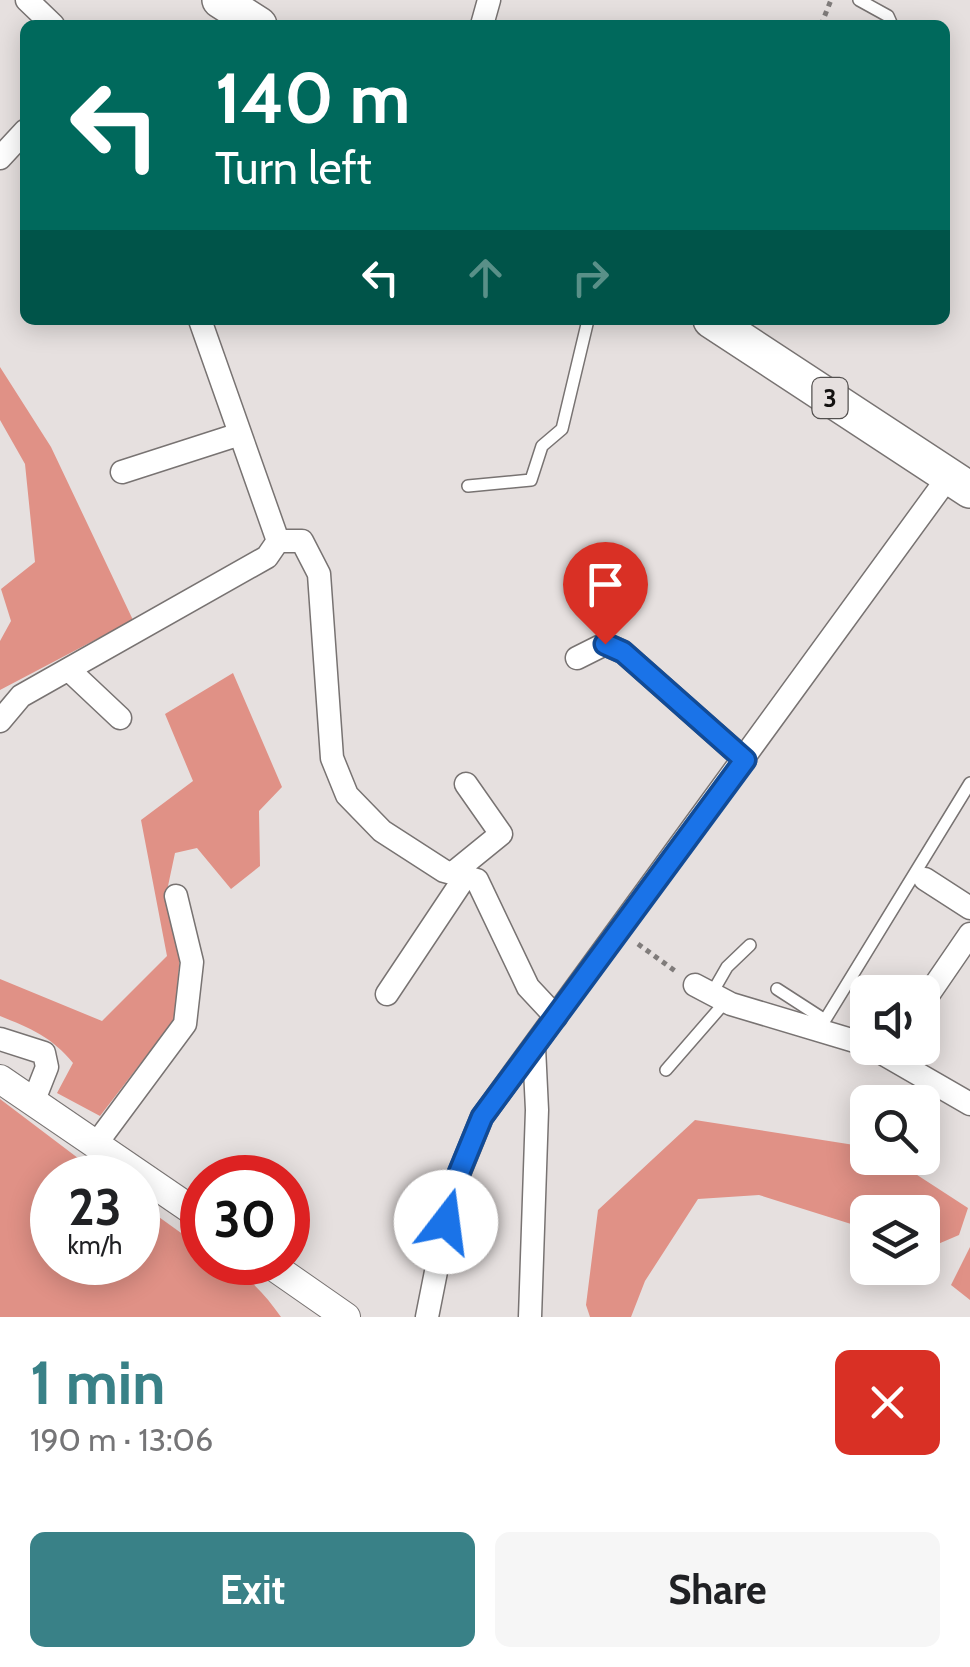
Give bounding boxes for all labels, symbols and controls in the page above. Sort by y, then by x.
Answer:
text: 140 m [215,55,410,141]
icon: left [50,60,180,190]
text: Turn left [215,141,372,195]
icon: left [353,250,408,305]
icon: ahead [458,250,513,305]
icon: right [563,250,618,305]
road number: 3 [812,378,848,418]
pin [563,542,648,645]
icon: arrive [578,557,633,612]
map controls [850,975,940,1285]
button: sound [850,975,940,1065]
button: search [850,1085,940,1175]
speed limit sign: 30 [180,1155,310,1285]
position arrow [394,1170,498,1274]
text: 23 [68,1177,122,1238]
button: layers [850,1195,940,1285]
text: km/h [68,1230,122,1260]
text: 1 min [30,1346,165,1419]
button: close [835,1350,940,1455]
text: 190 m · 13:06 [30,1420,213,1459]
button: Exit [30,1532,475,1647]
button: Share [495,1532,940,1647]

